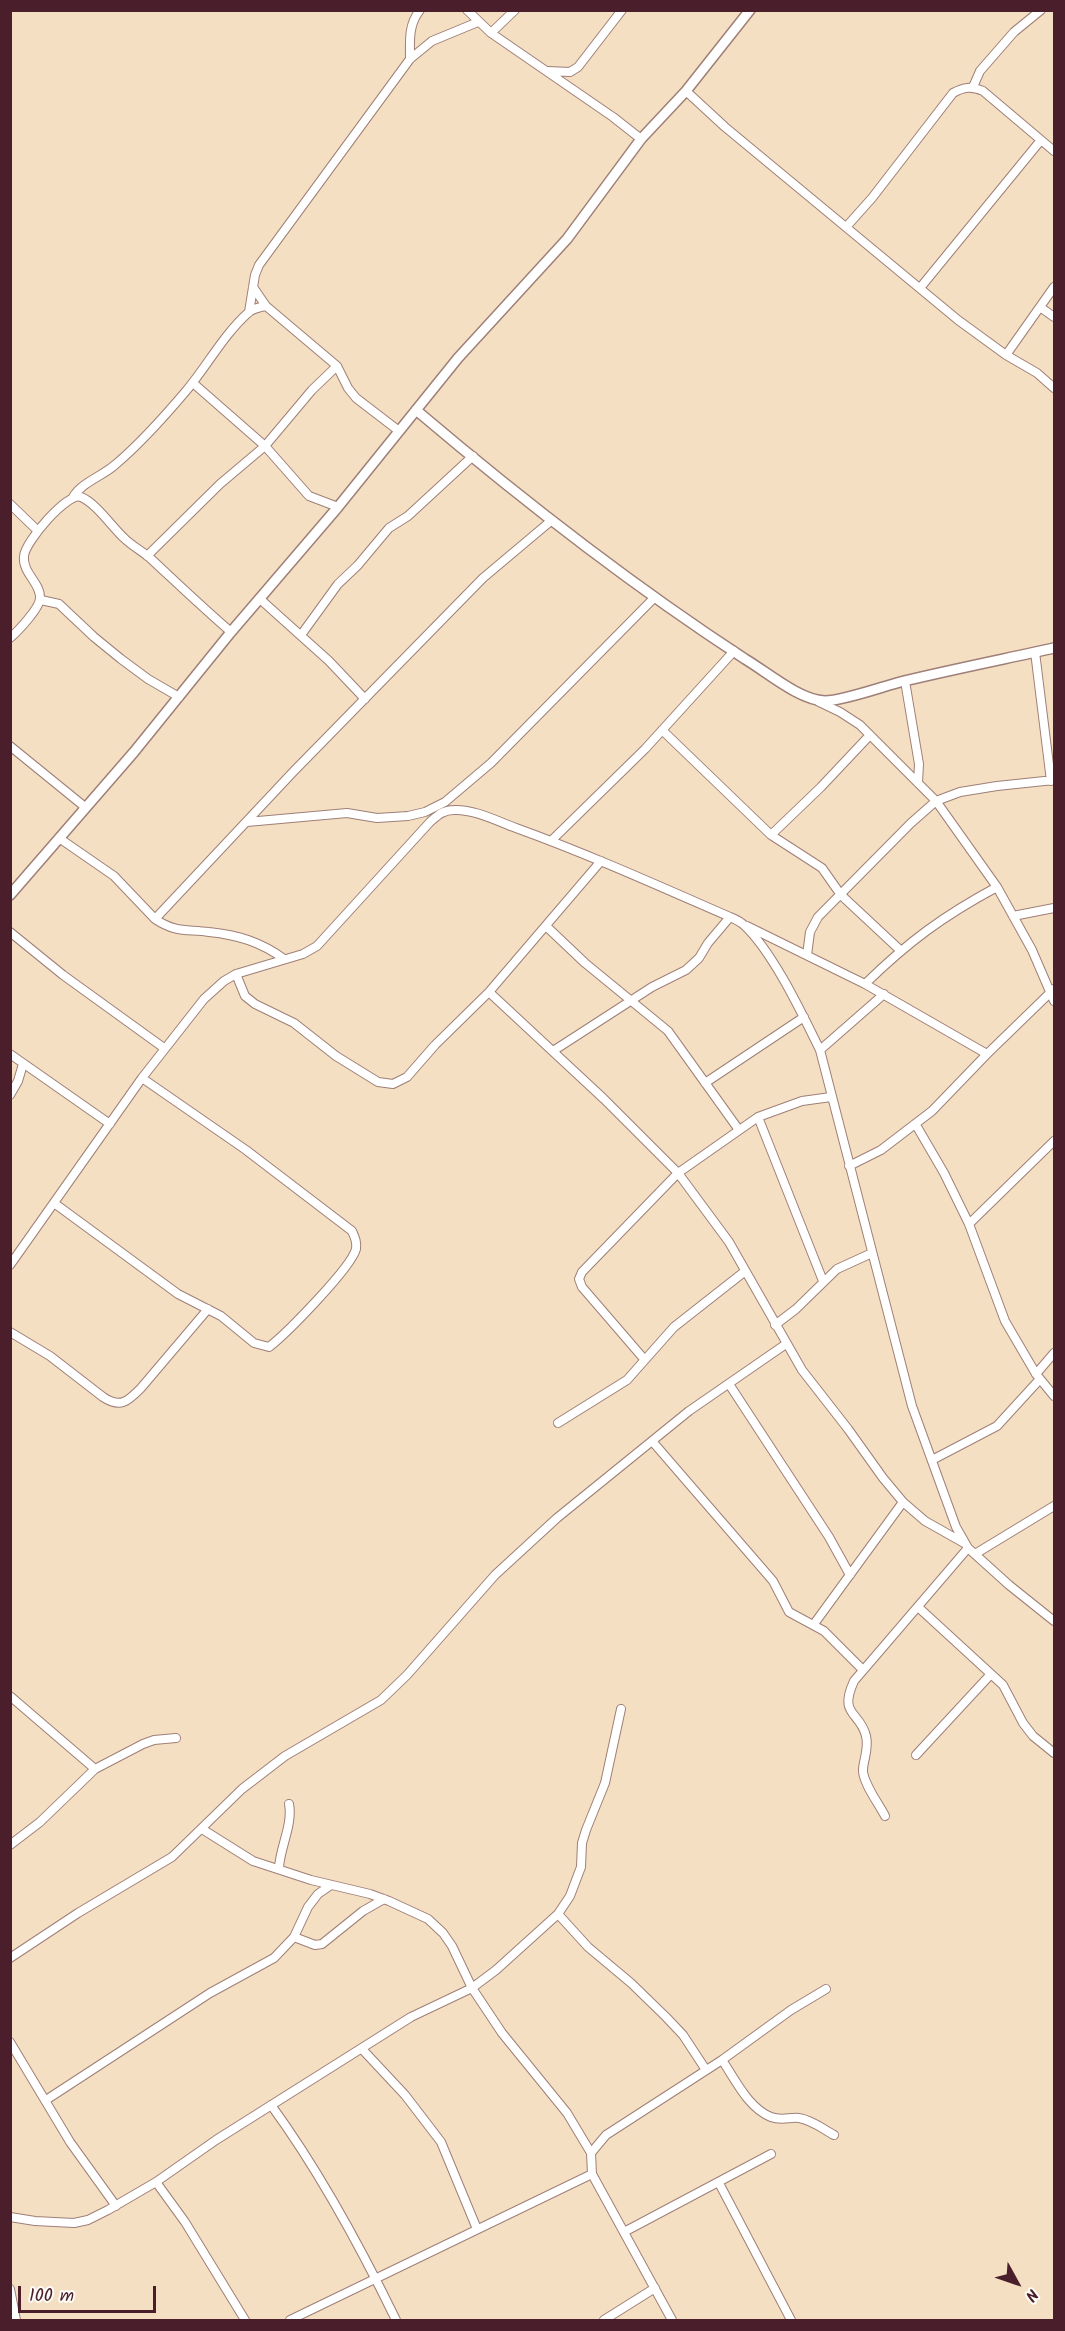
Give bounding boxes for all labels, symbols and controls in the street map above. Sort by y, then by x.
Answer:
north arrow [987,2253,1047,2313]
scale bar [21,2274,159,2312]
text: 100 m [29,2282,74,2311]
text: N [1018,2283,1044,2307]

